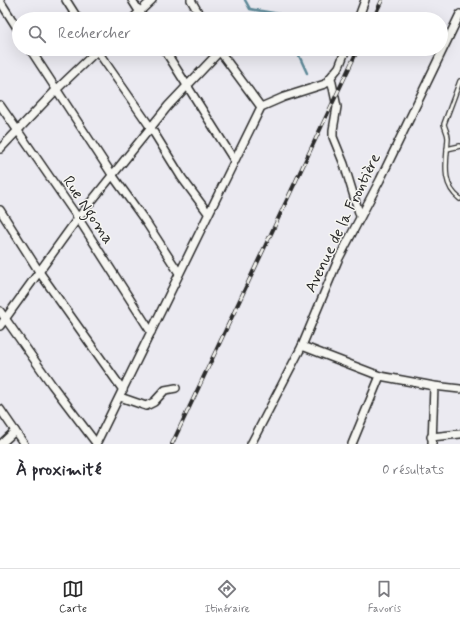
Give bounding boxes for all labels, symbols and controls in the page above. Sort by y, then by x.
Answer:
search box [12,12,448,56]
icon: search [26,23,48,45]
text: Rechercher [58,24,131,44]
street label: Avenue de la Frontière [300,150,386,296]
street label: Rue Ngoma [57,172,118,249]
text: À proximité [16,459,101,481]
text: 0 résultats [382,462,444,479]
tab: Carte [59,578,87,616]
tab: Itinéraire [205,578,250,616]
tab: Favoris [368,578,401,616]

